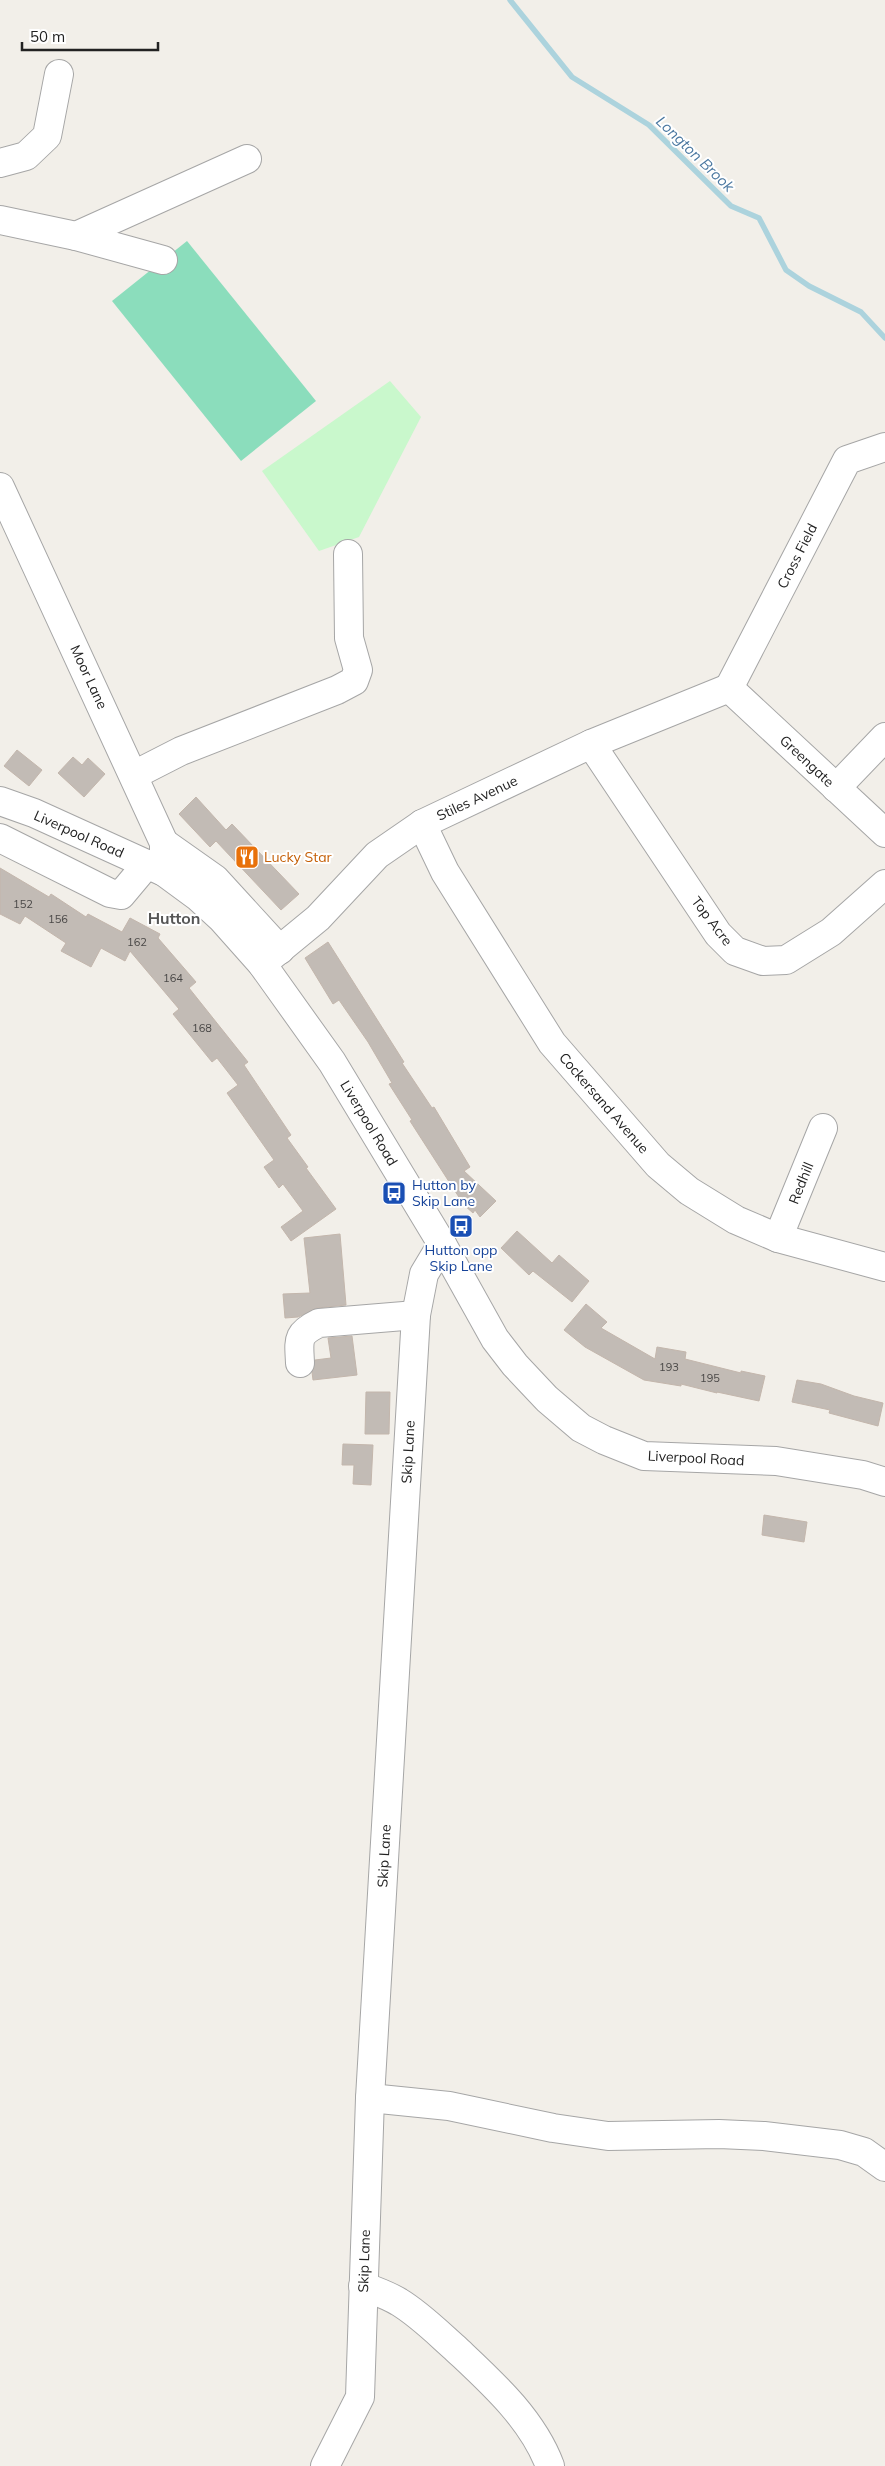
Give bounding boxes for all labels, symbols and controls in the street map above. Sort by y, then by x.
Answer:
scale bar [22,20,159,52]
text: 50 m [30,27,65,46]
water label: Longton Brook [652,112,739,197]
street label: Cross Field [773,520,821,592]
street label: Moor Lane [66,642,112,712]
street label: Greengate [776,731,838,791]
street label: Stiles Avenue [434,771,520,825]
street label: Liverpool Road [31,806,127,862]
restaurant icon: Lucky Star [234,844,260,870]
place label: Lucky Star [264,848,333,866]
street label: Top Acre [688,893,736,949]
house number: 152 [13,897,33,911]
district label: Hutton [148,908,200,928]
house number: 156 [48,912,68,926]
house number: 162 [127,935,147,949]
house number: 164 [163,971,183,985]
house number: 168 [192,1021,212,1035]
street label: Cockersand Avenue [555,1049,653,1157]
street label: Liverpool Road [336,1077,402,1169]
street label: Redhill [784,1159,818,1207]
place label: Hutton by Skip Lane [412,1176,476,1210]
bus stop icon: Hutton by Skip Lane [381,1180,407,1206]
bus stop icon: Hutton opp Skip Lane [448,1213,474,1239]
place label: Hutton opp Skip Lane [425,1241,498,1275]
house number: 193 [659,1360,679,1374]
house number: 195 [700,1371,720,1385]
street label: Skip Lane [397,1420,419,1484]
street label: Liverpool Road [647,1446,745,1470]
street label: Skip Lane [373,1824,395,1888]
street label: Skip Lane [354,2229,374,2293]

